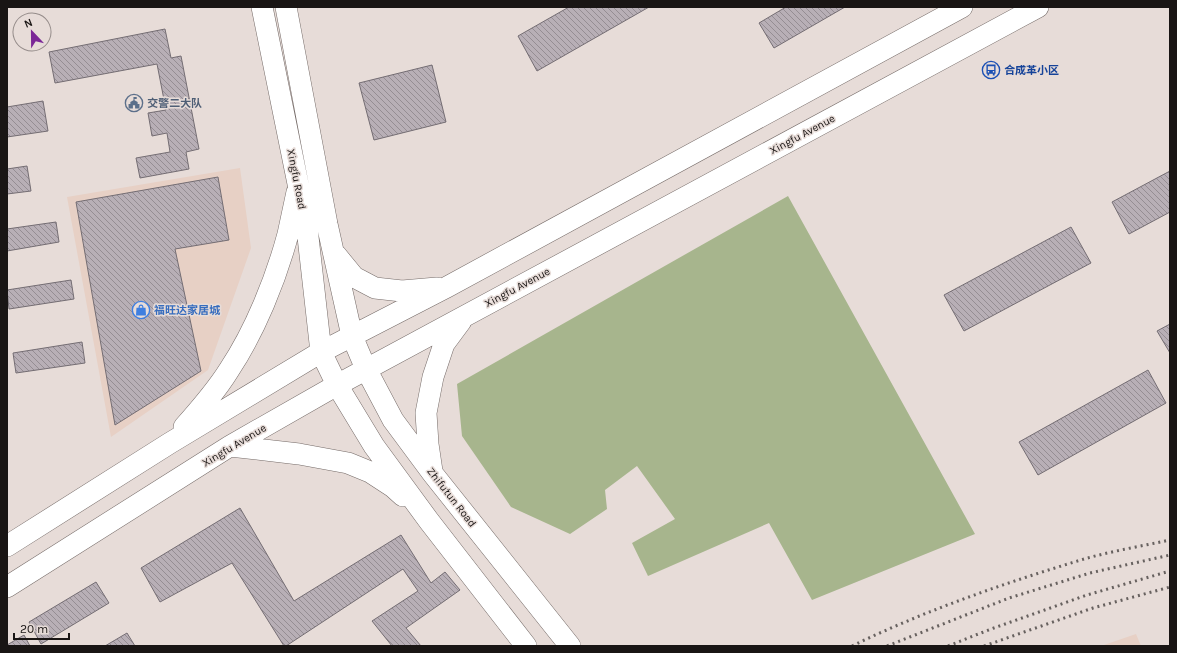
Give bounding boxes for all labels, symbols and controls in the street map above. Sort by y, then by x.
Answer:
north arrow [12,12,52,52]
text: N [22,16,35,31]
bus stop icon: 合成革小区 [981,60,1001,80]
place label: 合成革小区 [1004,64,1059,77]
public building icon: 交警二大队 [124,93,144,113]
place label: 交警二大队 [147,97,202,110]
street label: Xingfu Avenue [767,112,838,157]
street label: Xingfu Road [284,148,309,211]
street label: Xingfu Avenue [482,265,553,310]
shop icon: 福旺达家居城 [131,300,151,320]
place label: 福旺达家居城 [154,304,221,317]
street label: Xingfu Avenue [200,421,269,470]
street label: Zhifutun Road [424,465,479,530]
scale bar [14,615,69,641]
text: 20 m [20,622,48,636]

